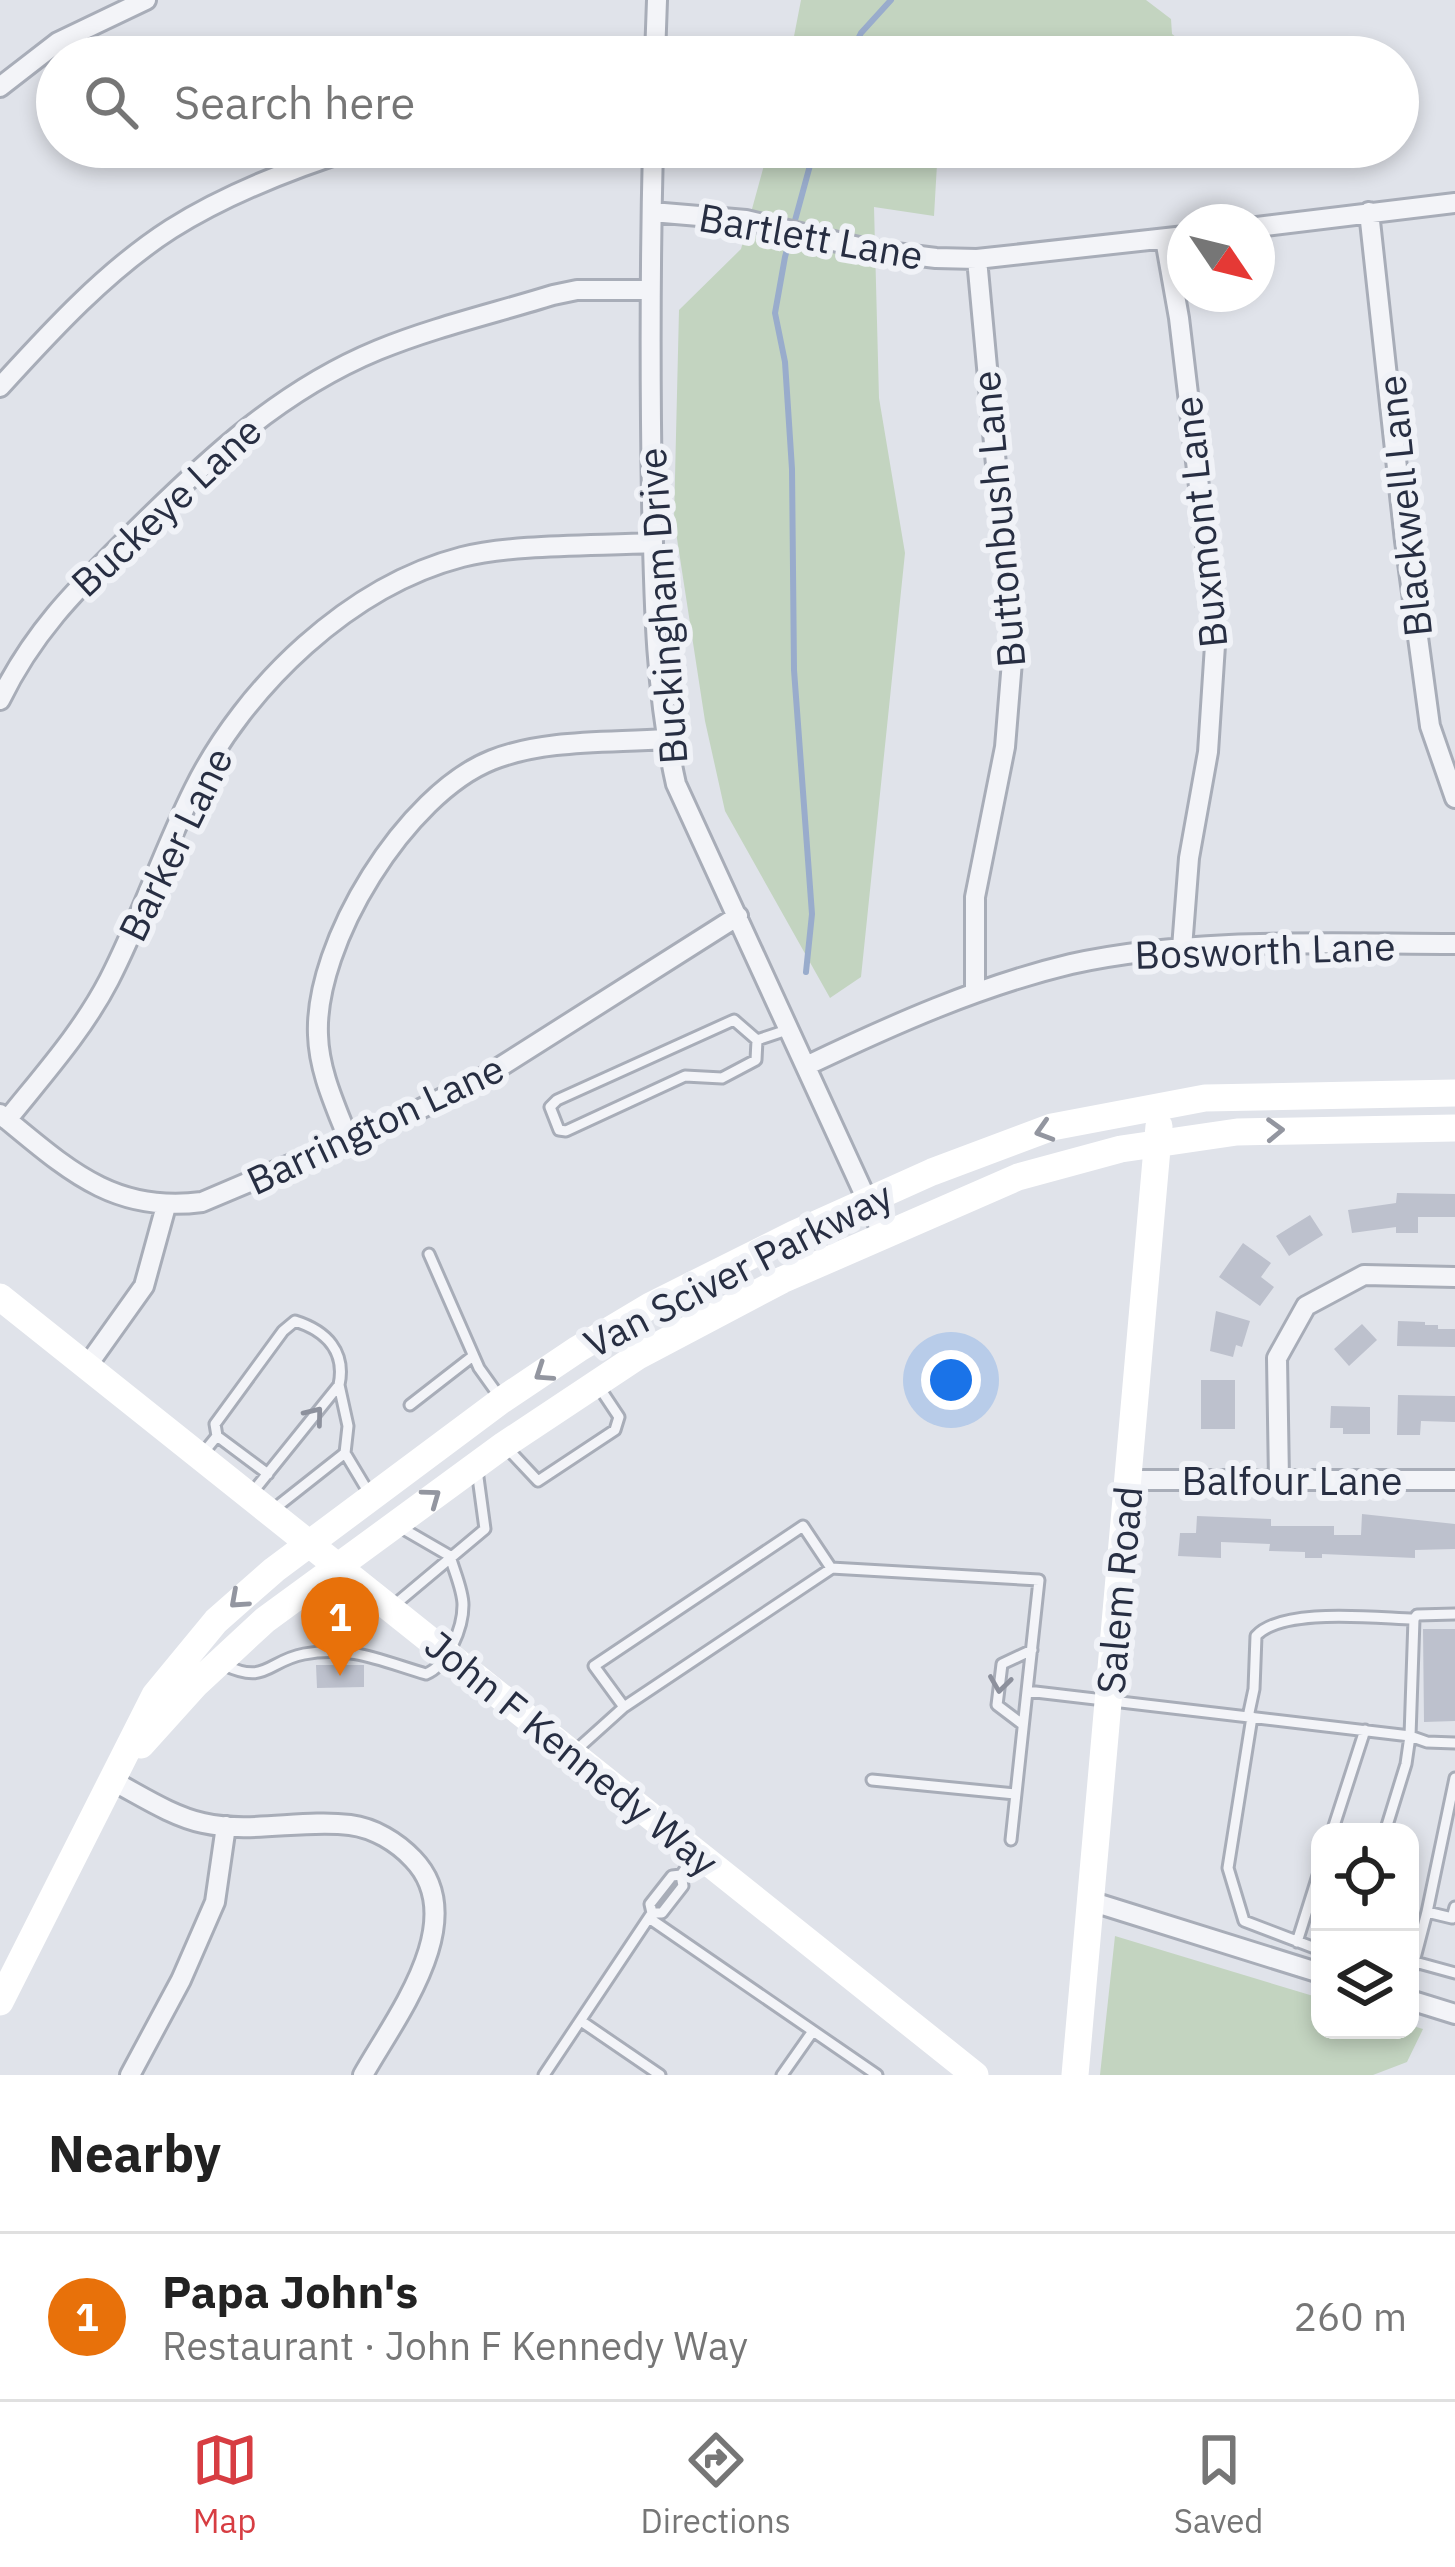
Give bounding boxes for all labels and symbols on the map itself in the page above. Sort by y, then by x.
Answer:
street label: Bartlett Lane [695,191,927,281]
north arrow [1167,204,1275,312]
street label: Buttonbush Lane [960,369,1036,669]
street label: Blackwell Lane [1365,373,1443,639]
street label: Buxmont Lane [1161,394,1239,650]
street label: Buckeye Lane [60,405,272,607]
street label: Buckingham Drive [626,446,698,766]
street label: Barker Lane [106,739,244,949]
street label: Bosworth Lane [1134,920,1396,980]
street label: Barrington Lane [238,1042,512,1206]
one-way arrow [1034,1116,1055,1141]
one-way arrow [1266,1118,1285,1144]
street label: Van Sciver Parkway [575,1169,901,1369]
your location [921,1350,981,1410]
one-way arrow [535,1358,557,1380]
one-way arrow [301,1406,323,1428]
street label: Balfour Lane [1182,1455,1402,1506]
street label: Salem Road [1085,1484,1153,1696]
one-way arrow [419,1489,441,1511]
pin: 1 [301,1577,379,1676]
one-way arrow [230,1586,252,1607]
street label: John F Kennedy Way [415,1619,729,1887]
one-way arrow [988,1674,1014,1694]

